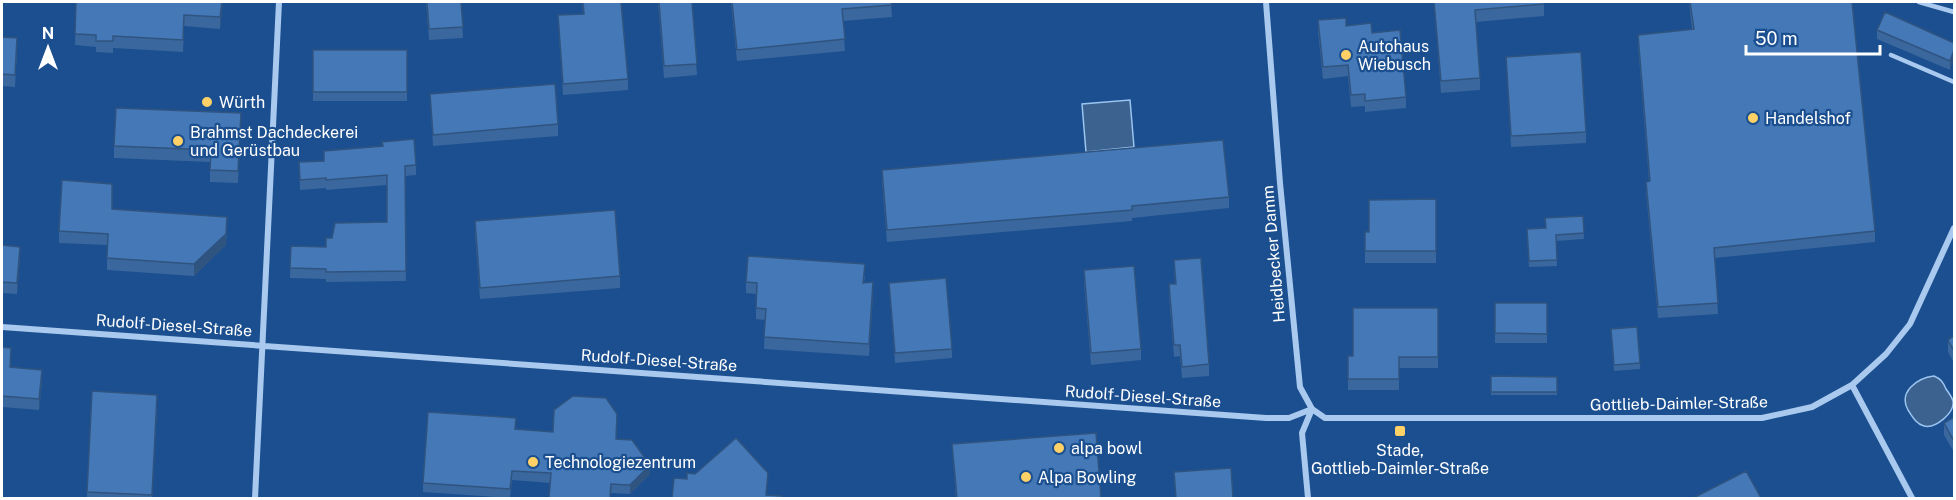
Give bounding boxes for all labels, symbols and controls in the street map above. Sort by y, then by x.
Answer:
north arrow [18,18,78,78]
scale bar [1746,18,1880,56]
text: N [42,24,54,43]
text: 50 m [1755,28,1798,49]
place label: Autohaus Wiebusch [1358,37,1431,74]
marker: Autohaus Wiebusch [1339,48,1353,62]
place label: Würth [219,93,265,112]
marker: Würth [200,95,214,109]
place label: Handelshof [1765,109,1851,128]
marker: Handelshof [1746,111,1760,125]
place label: Brahmst Dachdeckerei und Gerüstbau [190,123,358,160]
marker: Brahmst Dachdeckerei und Gerüstbau [171,134,185,148]
street label: Heidbecker Damm [1258,185,1289,323]
street label: Rudolf-Diesel-Straße [95,311,253,340]
street label: Rudolf-Diesel-Straße [580,346,738,375]
street label: Rudolf-Diesel-Straße [1064,382,1222,411]
street label: Gottlieb-Daimler-Straße [1590,392,1768,415]
marker: Stade, Gottlieb-Daimler-Straße [1393,424,1407,438]
place label: alpa bowl [1071,439,1143,458]
marker: alpa bowl [1052,441,1066,455]
place label: Stade, Gottlieb-Daimler-Straße [1311,441,1489,478]
place label: Technologiezentrum [545,453,696,472]
marker: Technologiezentrum [526,455,540,469]
place label: Alpa Bowling [1038,468,1137,487]
marker: Alpa Bowling [1019,470,1033,484]

